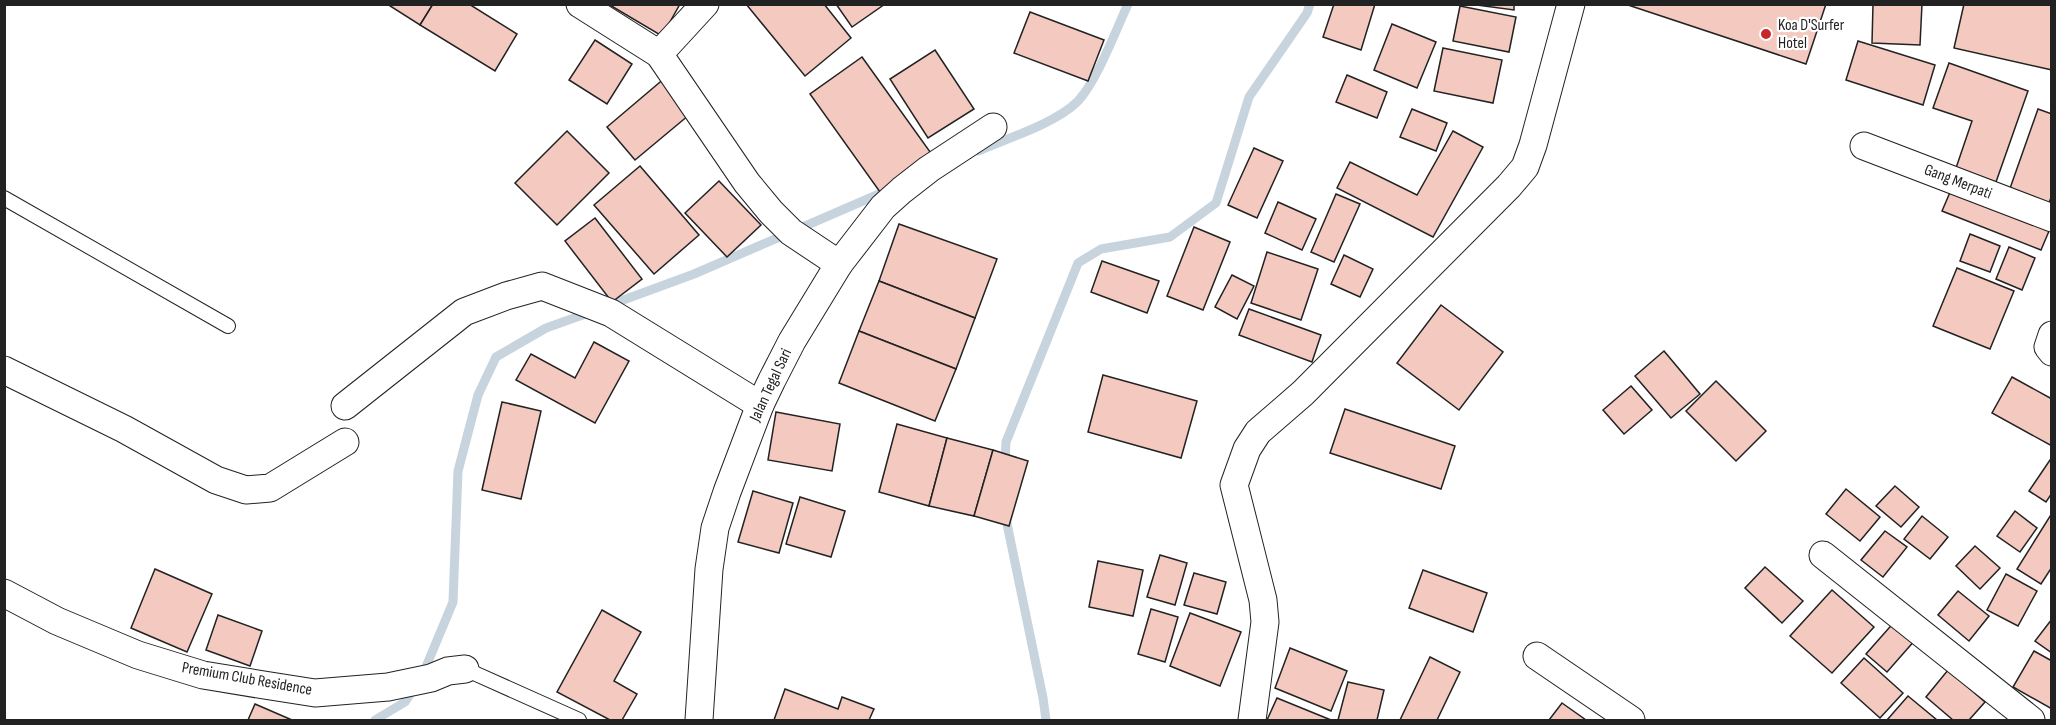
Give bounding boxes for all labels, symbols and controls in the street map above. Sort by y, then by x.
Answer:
place label: Koa D'Surfer Hotel [1778,16,1845,53]
marker: Koa D'Surfer Hotel [1759,27,1773,41]
street label: Gang Merpati [1921,160,1995,204]
street label: Jalan Tegal Sari [745,345,796,425]
street label: Premium Club Residence [180,658,314,700]

